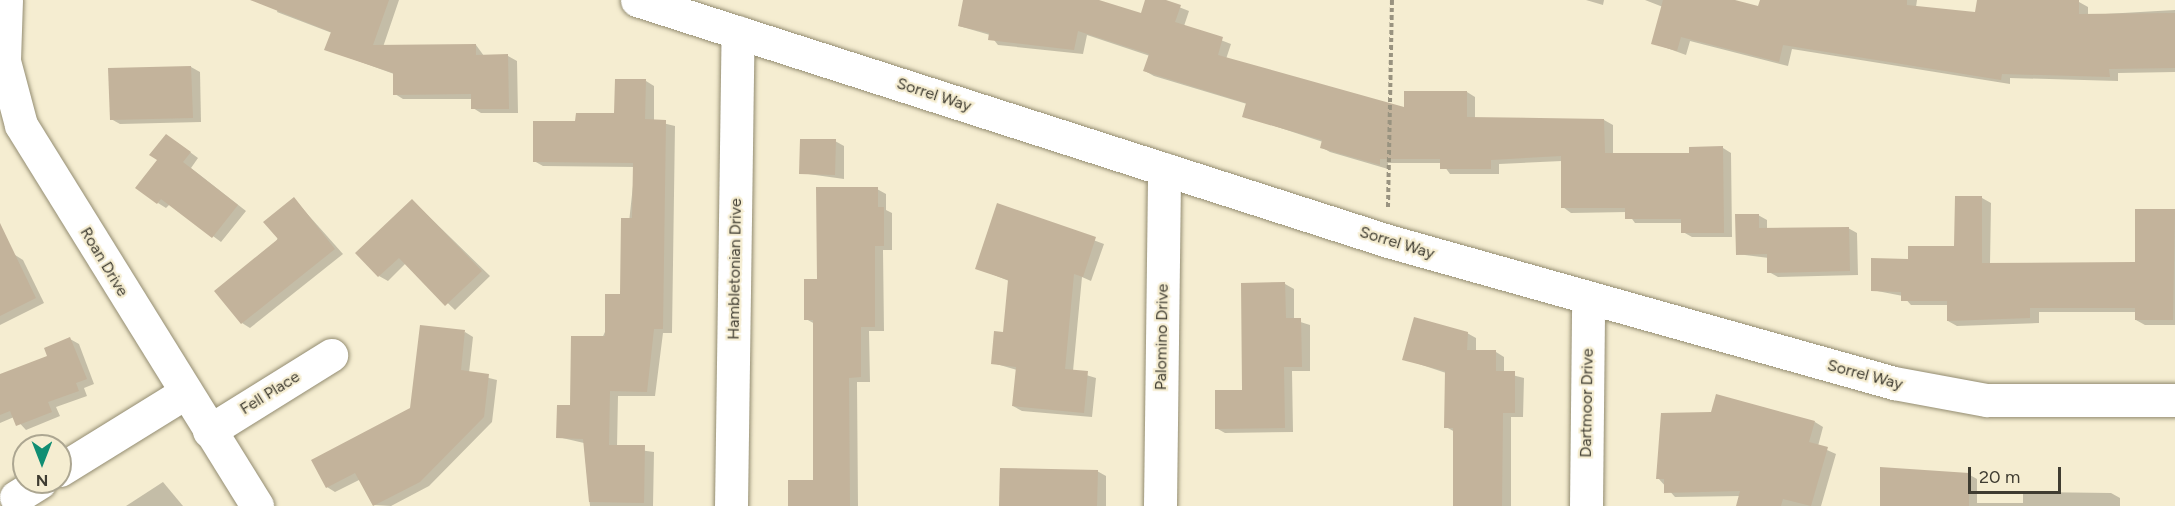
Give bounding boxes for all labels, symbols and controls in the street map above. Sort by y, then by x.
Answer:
street label: Sorrel Way [894,74,974,116]
street label: Hambletonian Drive [724,198,746,340]
street label: Sorrel Way [1357,223,1437,263]
street label: Roan Drive [76,224,132,300]
street label: Palomino Drive [1151,284,1173,390]
street label: Dartmoor Drive [1576,348,1598,458]
street label: Sorrel Way [1825,356,1905,394]
street label: Fell Place [237,367,303,419]
north arrow [12,434,72,494]
scale bar [1971,455,2064,493]
text: 20 m [1979,466,2020,488]
text: N [36,471,48,490]

